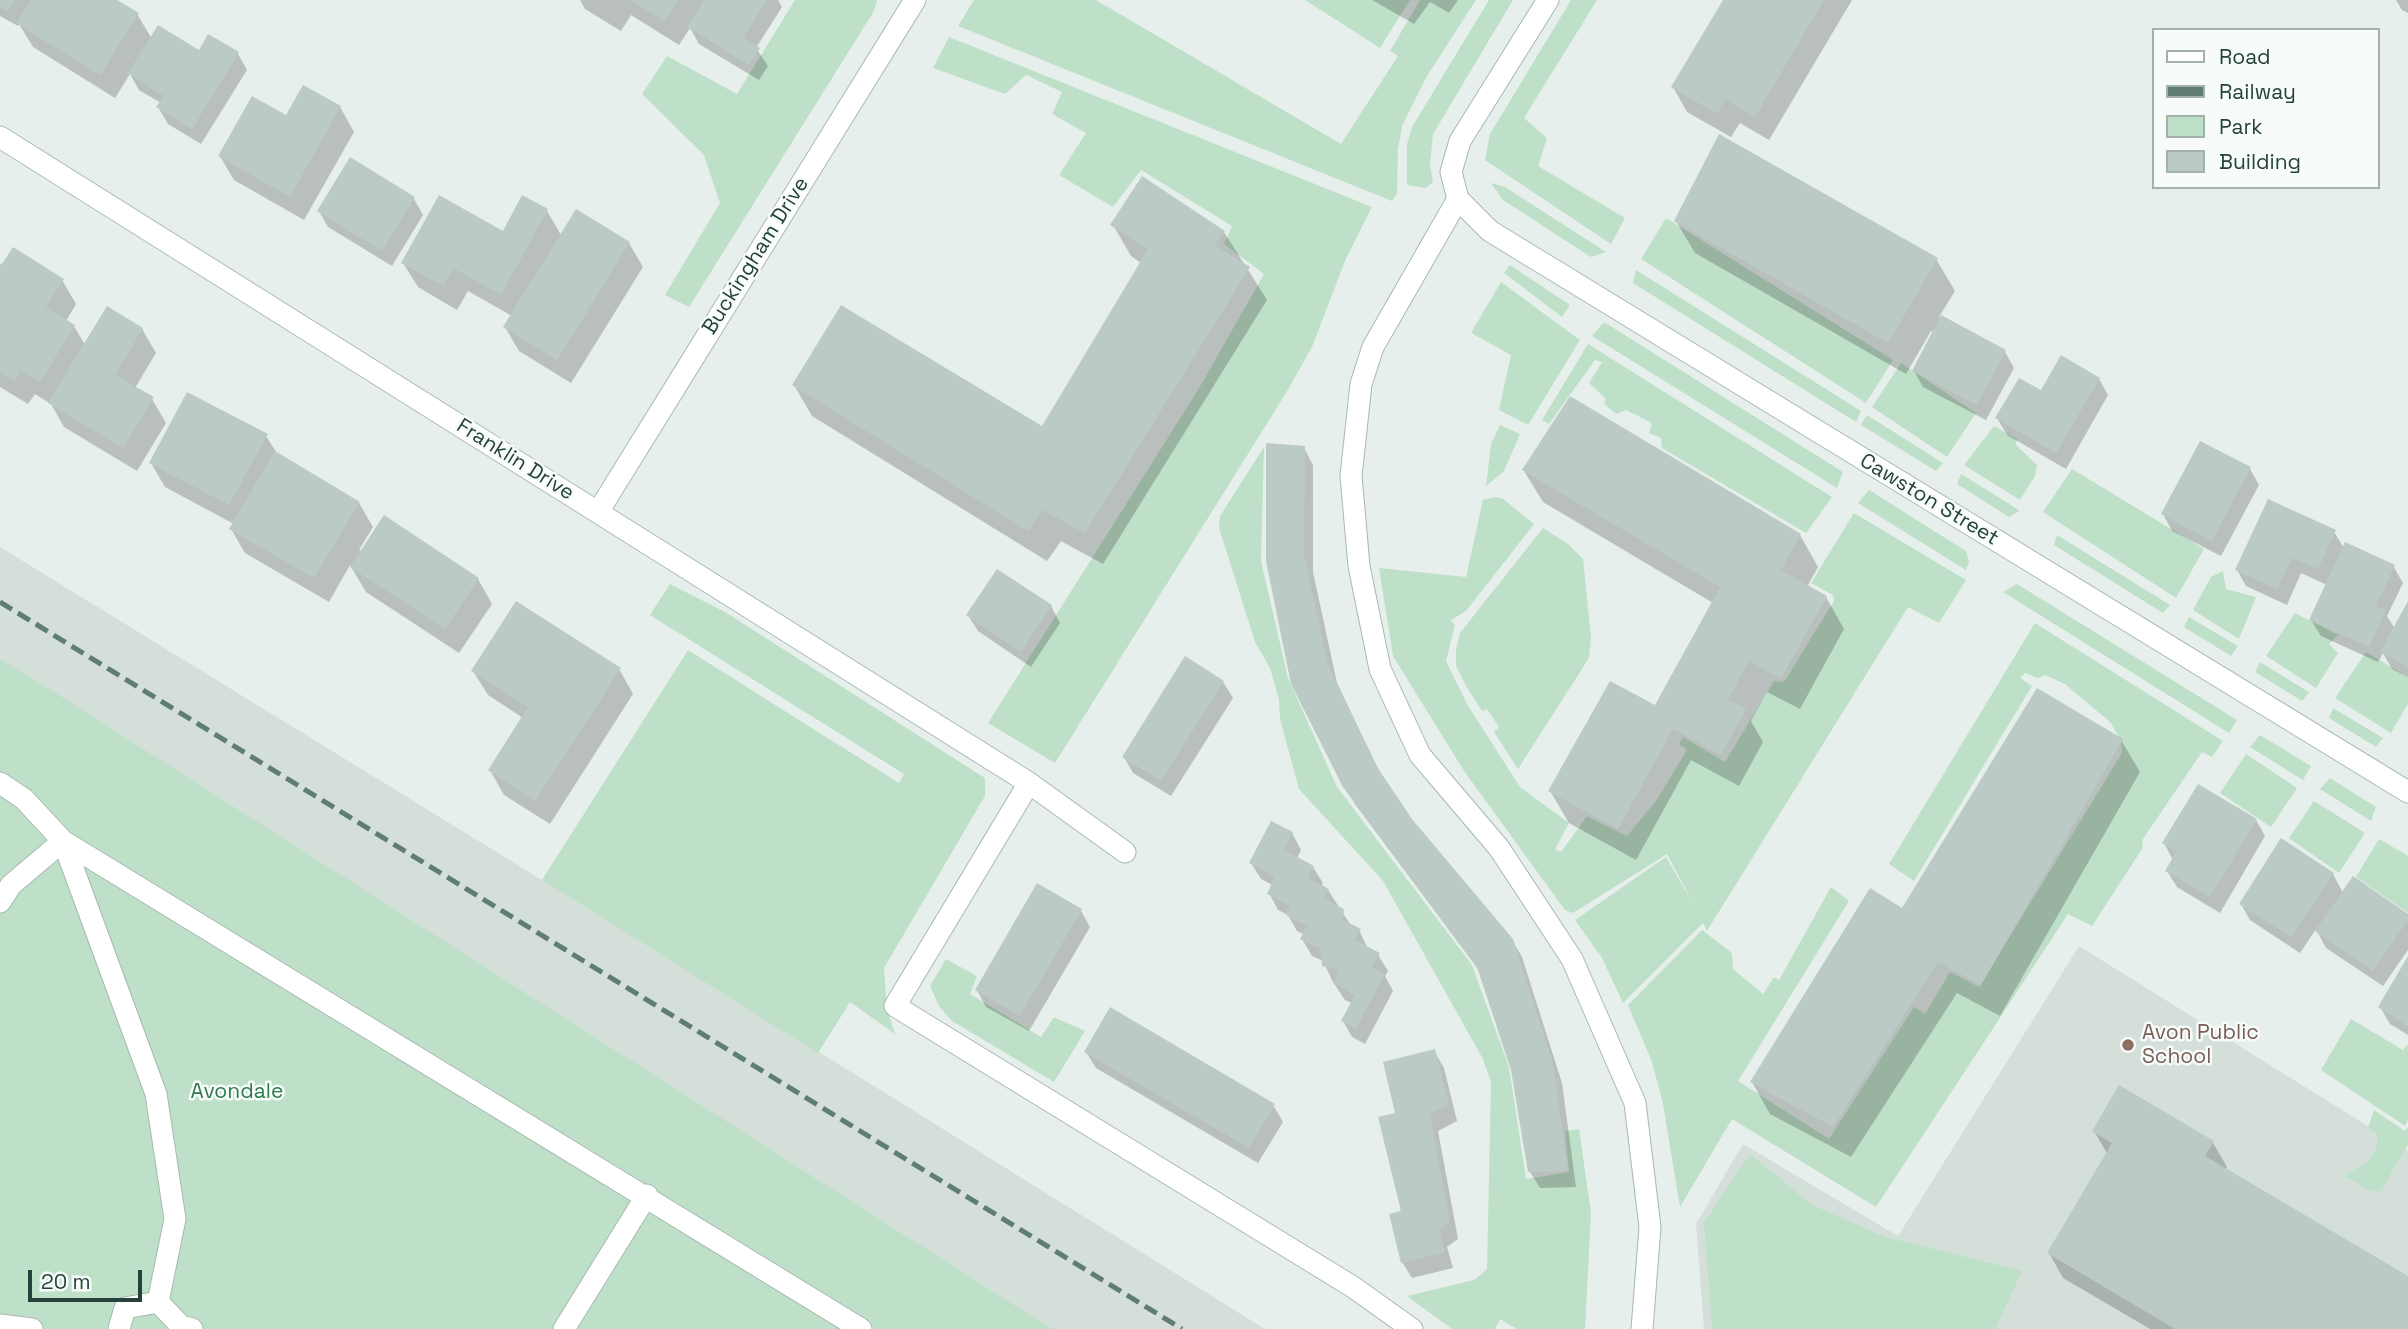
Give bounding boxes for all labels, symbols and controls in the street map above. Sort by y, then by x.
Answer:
legend [2152,28,2380,189]
text: Road [2219,43,2271,70]
text: Railway [2219,78,2296,105]
text: Park [2219,113,2263,140]
text: Building [2219,148,2301,175]
street label: Buckingham Drive [697,173,815,339]
street label: Franklin Drive [451,414,579,506]
street label: Cawston Street [1855,449,2003,551]
place label: Avon Public School [2142,1020,2259,1070]
marker: Avon Public School [2120,1037,2136,1053]
park label: Avondale [191,1079,283,1105]
scale bar [32,1256,145,1300]
text: 20 m [41,1268,91,1295]

